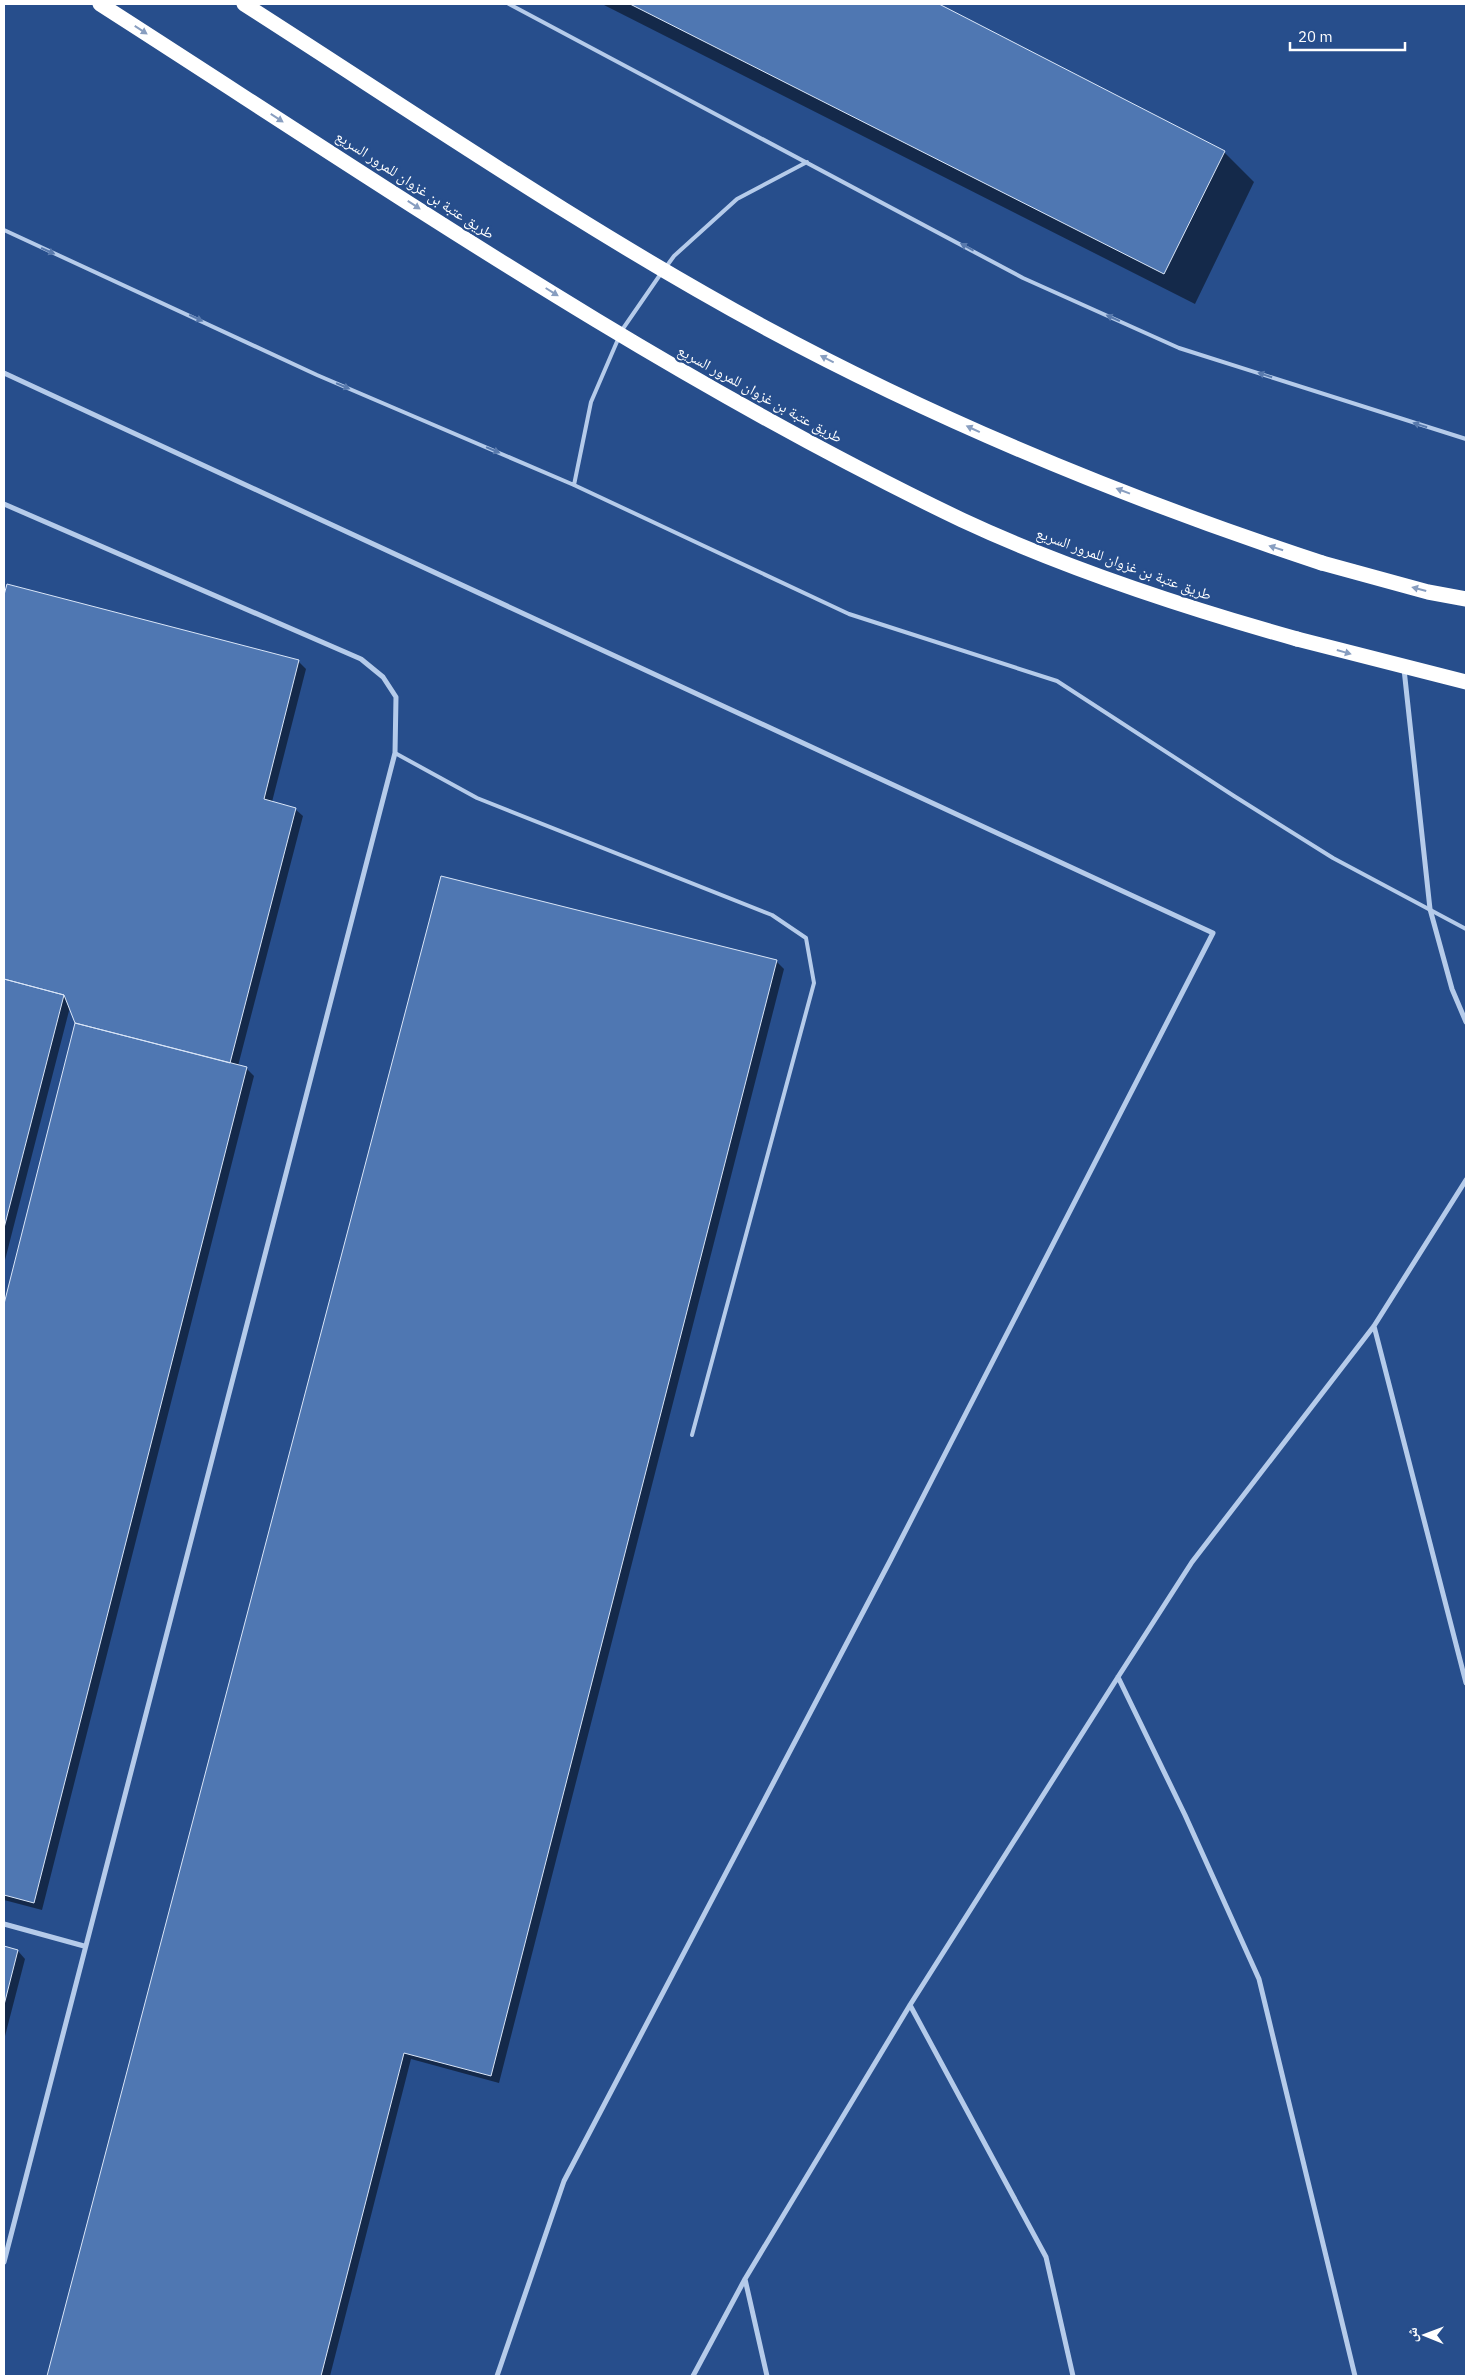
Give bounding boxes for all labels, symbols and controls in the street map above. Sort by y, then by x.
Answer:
scale bar [1290,20,1405,52]
one-way arrow [134,25,147,35]
text: 20 m [1298,27,1333,46]
one-way arrow [271,113,284,122]
street label: طريق عتبة بن غزوان للمرور السريع [332,126,498,244]
one-way arrow [408,201,421,210]
one-way arrow [960,243,974,251]
one-way arrow [41,247,55,255]
one-way arrow [545,288,558,297]
one-way arrow [189,314,203,322]
one-way arrow [1106,314,1120,322]
street label: طريق عتبة بن غزوان للمرور السريع [674,340,846,448]
one-way arrow [820,355,834,363]
one-way arrow [1257,371,1272,379]
one-way arrow [336,383,350,391]
one-way arrow [1412,420,1427,428]
one-way arrow [966,424,981,433]
one-way arrow [486,447,500,455]
one-way arrow [1116,487,1131,495]
street label: طريق عتبة بن غزوان للمرور السريع [1033,523,1215,605]
one-way arrow [1268,543,1283,551]
one-way arrow [1411,585,1426,593]
one-way arrow [1336,648,1351,656]
north arrow [1400,2310,1450,2360]
text: ش [1403,2327,1421,2342]

